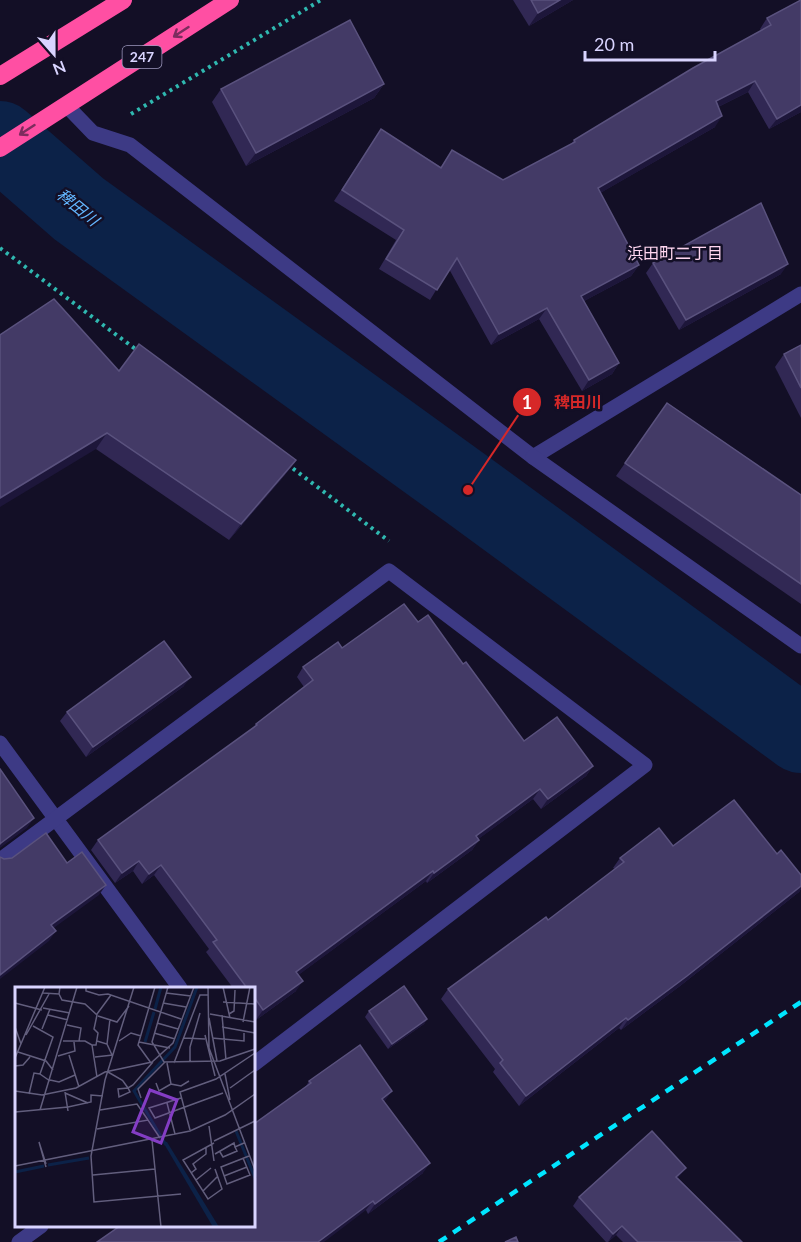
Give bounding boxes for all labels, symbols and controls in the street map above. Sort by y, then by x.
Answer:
north arrow [24,24,84,84]
scale bar [585,24,716,62]
one-way arrow [173,26,190,38]
text: 20 m [594,33,634,55]
road number: 247 [122,46,162,68]
text: N [50,57,69,80]
one-way arrow [18,124,35,137]
water label: 稗田川 [54,184,104,230]
district label: 浜田町二丁目 [627,243,723,262]
callout: 稗田川 [512,385,614,419]
text: 1 [522,391,532,413]
text: 稗田川 [554,392,602,411]
inset map [15,987,255,1227]

